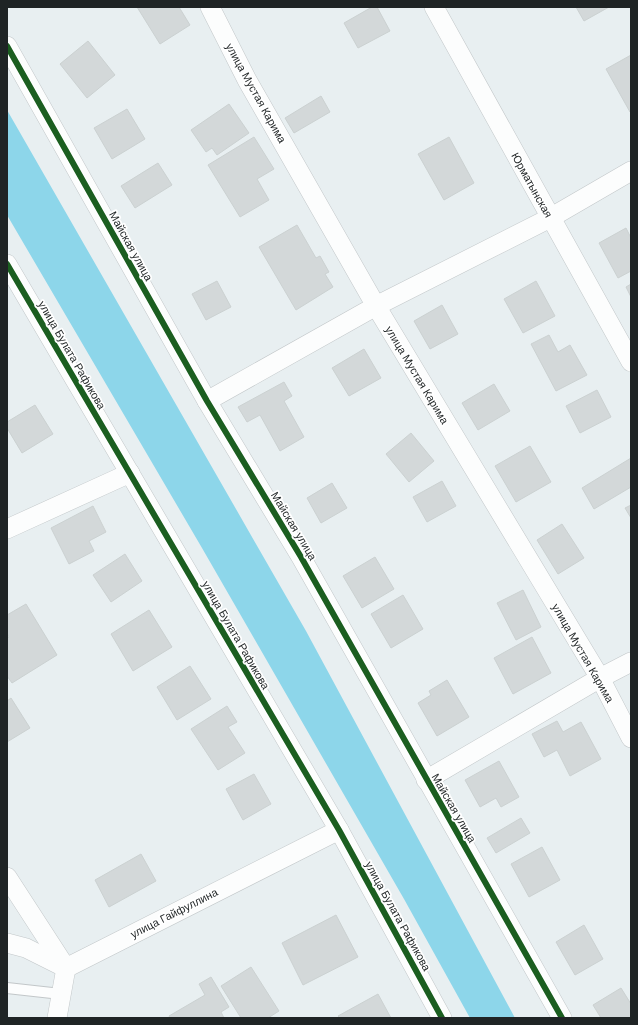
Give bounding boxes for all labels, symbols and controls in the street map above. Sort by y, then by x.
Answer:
street label: улица Мустая Карима [224,41,289,146]
street label: Юрматынская [509,150,555,220]
street label: Майская улица [107,209,155,284]
street label: улица Булата Рафикова [36,299,108,412]
street label: улица Мустая Карима [383,324,451,427]
street label: Майская улица [269,490,320,563]
street label: улица Булата Рафикова [200,579,272,692]
street label: улица Мустая Карима [550,602,617,705]
street label: Майская улица [429,771,479,845]
street label: улица Булата Рафикова [363,859,434,974]
street label: улица Гайфуллина [128,885,220,940]

